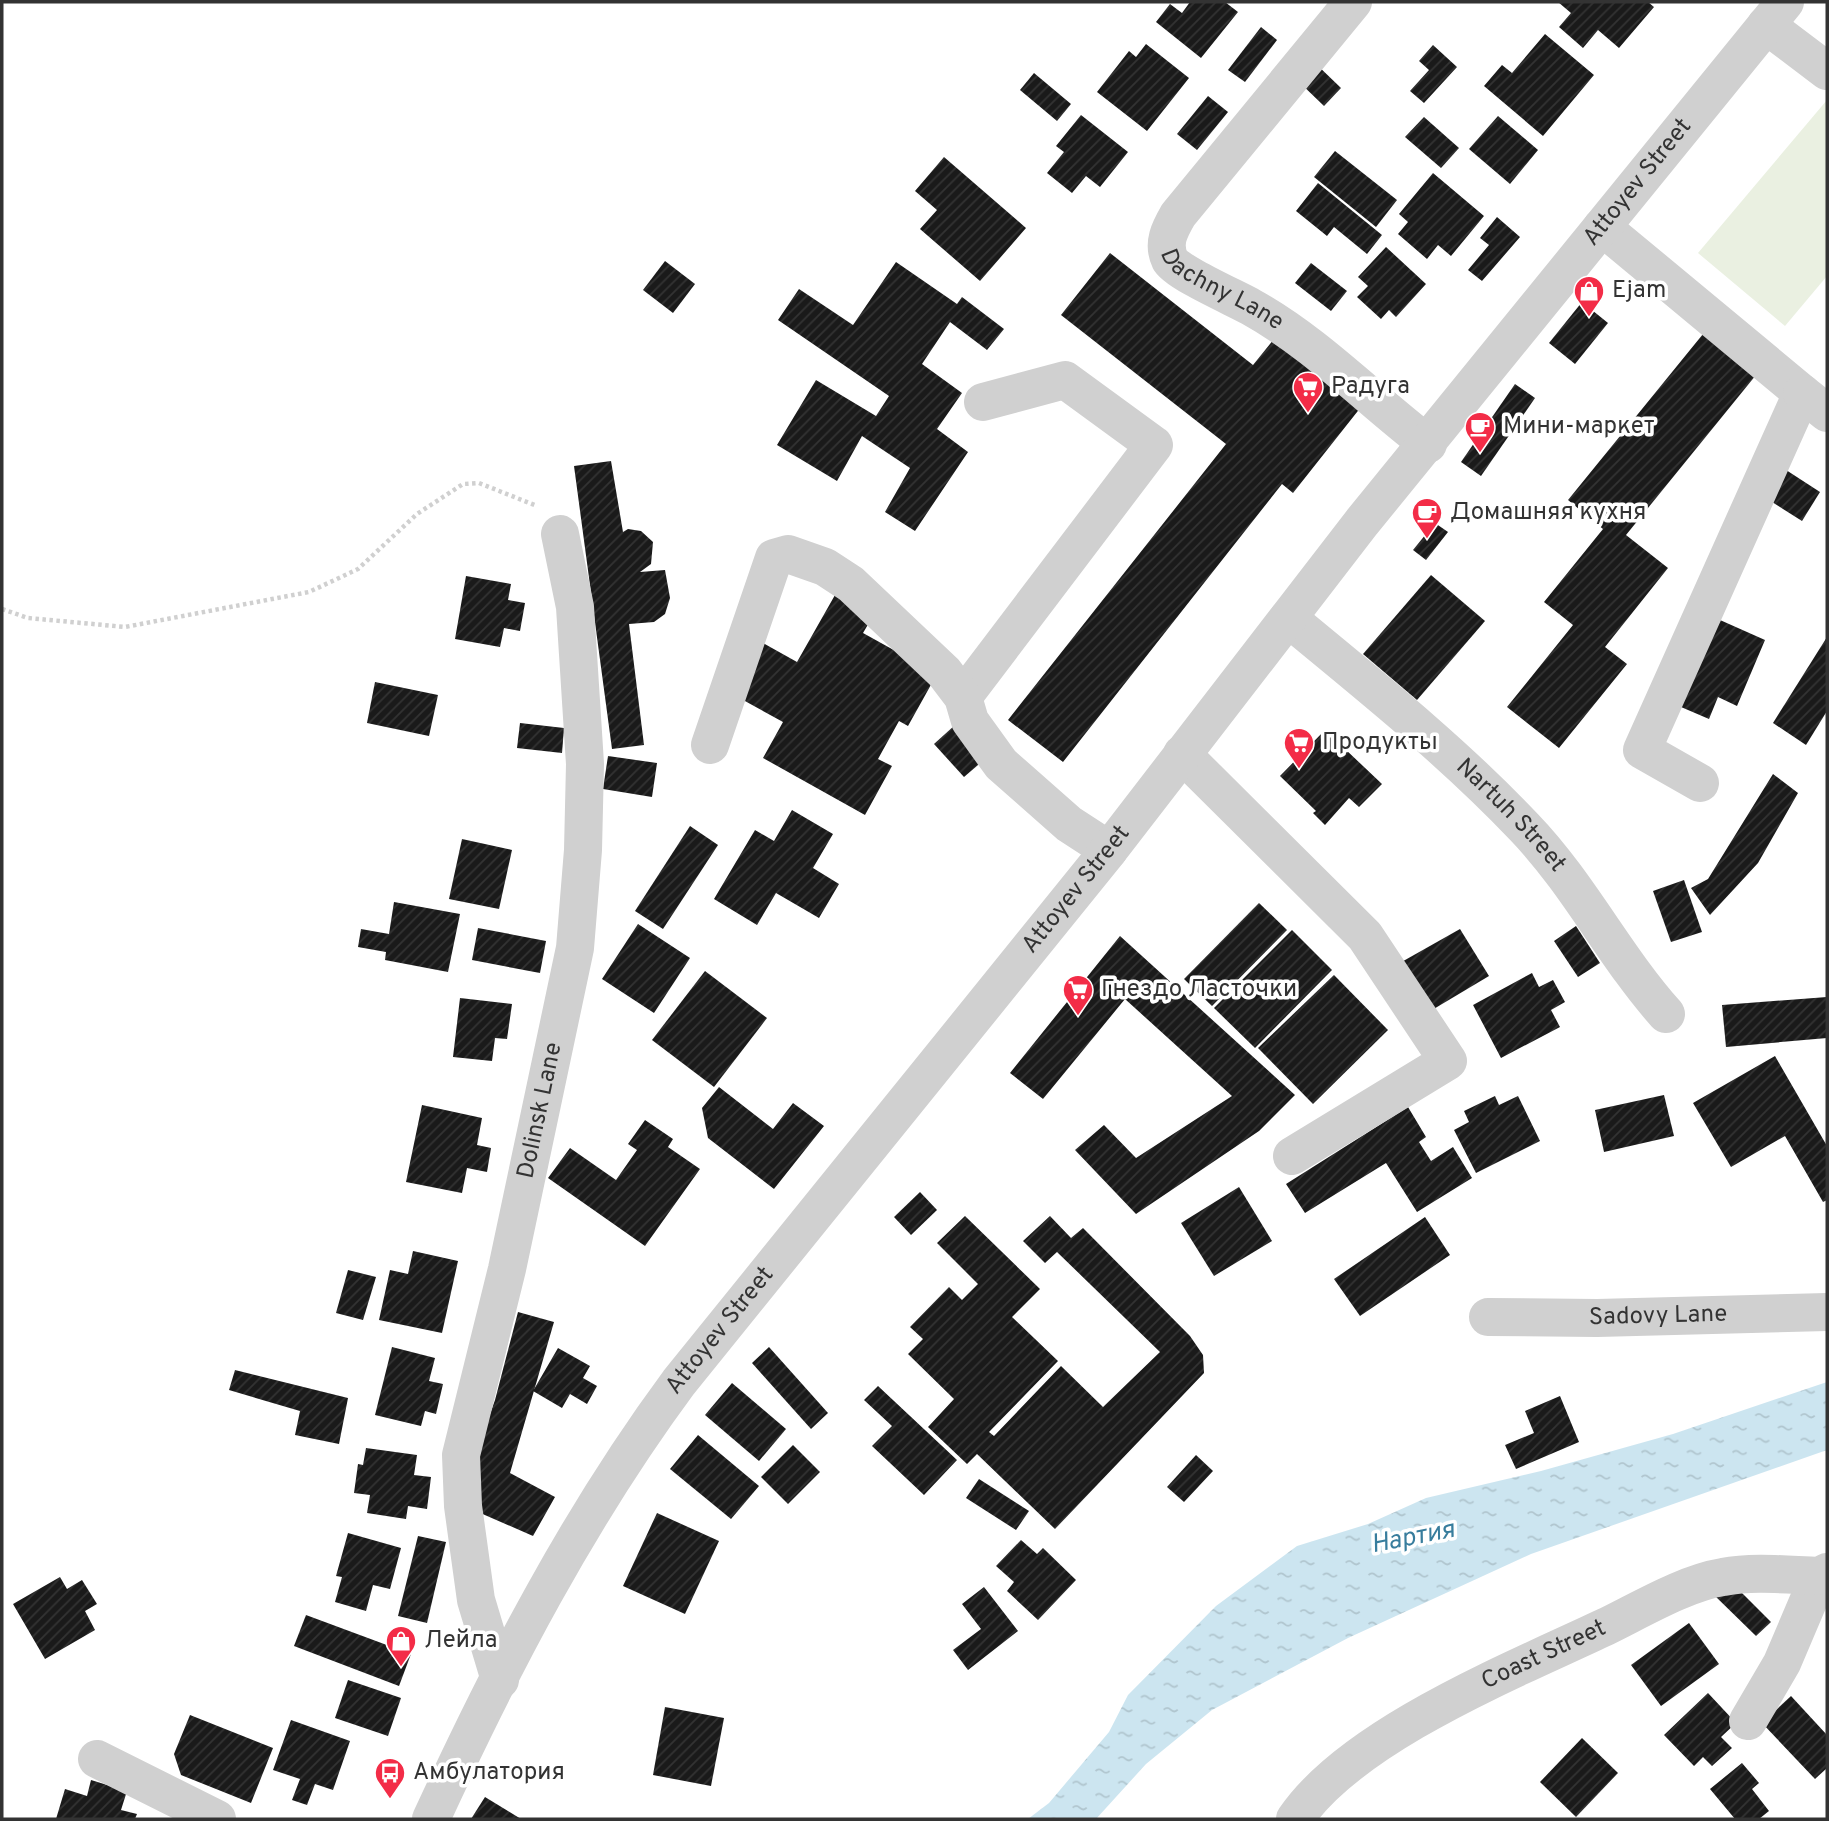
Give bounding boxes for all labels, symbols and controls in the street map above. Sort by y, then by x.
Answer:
street label: Attoyev Street [1577,113,1699,253]
street label: Dachny Lane [1152,245,1289,338]
shop icon: Ejam [1572,274,1606,318]
place label: Ejam [1612,276,1666,306]
supermarket icon: Радуга [1291,370,1325,414]
place label: Радуга [1331,372,1410,402]
cafe icon: Мини-маркет [1463,410,1497,454]
place label: Мини-маркет [1503,412,1655,442]
cafe icon: Домашняя кухня [1410,496,1444,540]
place label: Домашняя кухня [1450,498,1646,528]
supermarket icon: Продукты [1282,726,1316,770]
place label: Продукты [1322,728,1438,758]
street label: Nartuh Street [1449,753,1572,879]
street label: Attoyev Street [1016,820,1137,960]
supermarket icon: Гнездо Ласточки [1061,973,1095,1017]
place label: Гнездо Ласточки [1101,975,1297,1005]
street label: Dolinsk Lane [512,1040,570,1181]
street label: Attoyev Street [660,1261,781,1401]
street label: Sadovy Lane [1589,1300,1728,1333]
water label: Нартия [1368,1514,1458,1562]
street label: Coast Street [1477,1614,1611,1697]
shop icon: Лейла [384,1624,418,1668]
place label: Лейла [424,1626,497,1656]
bus stop icon: Амбулатория [373,1756,407,1800]
place label: Амбулатория [413,1758,565,1788]

